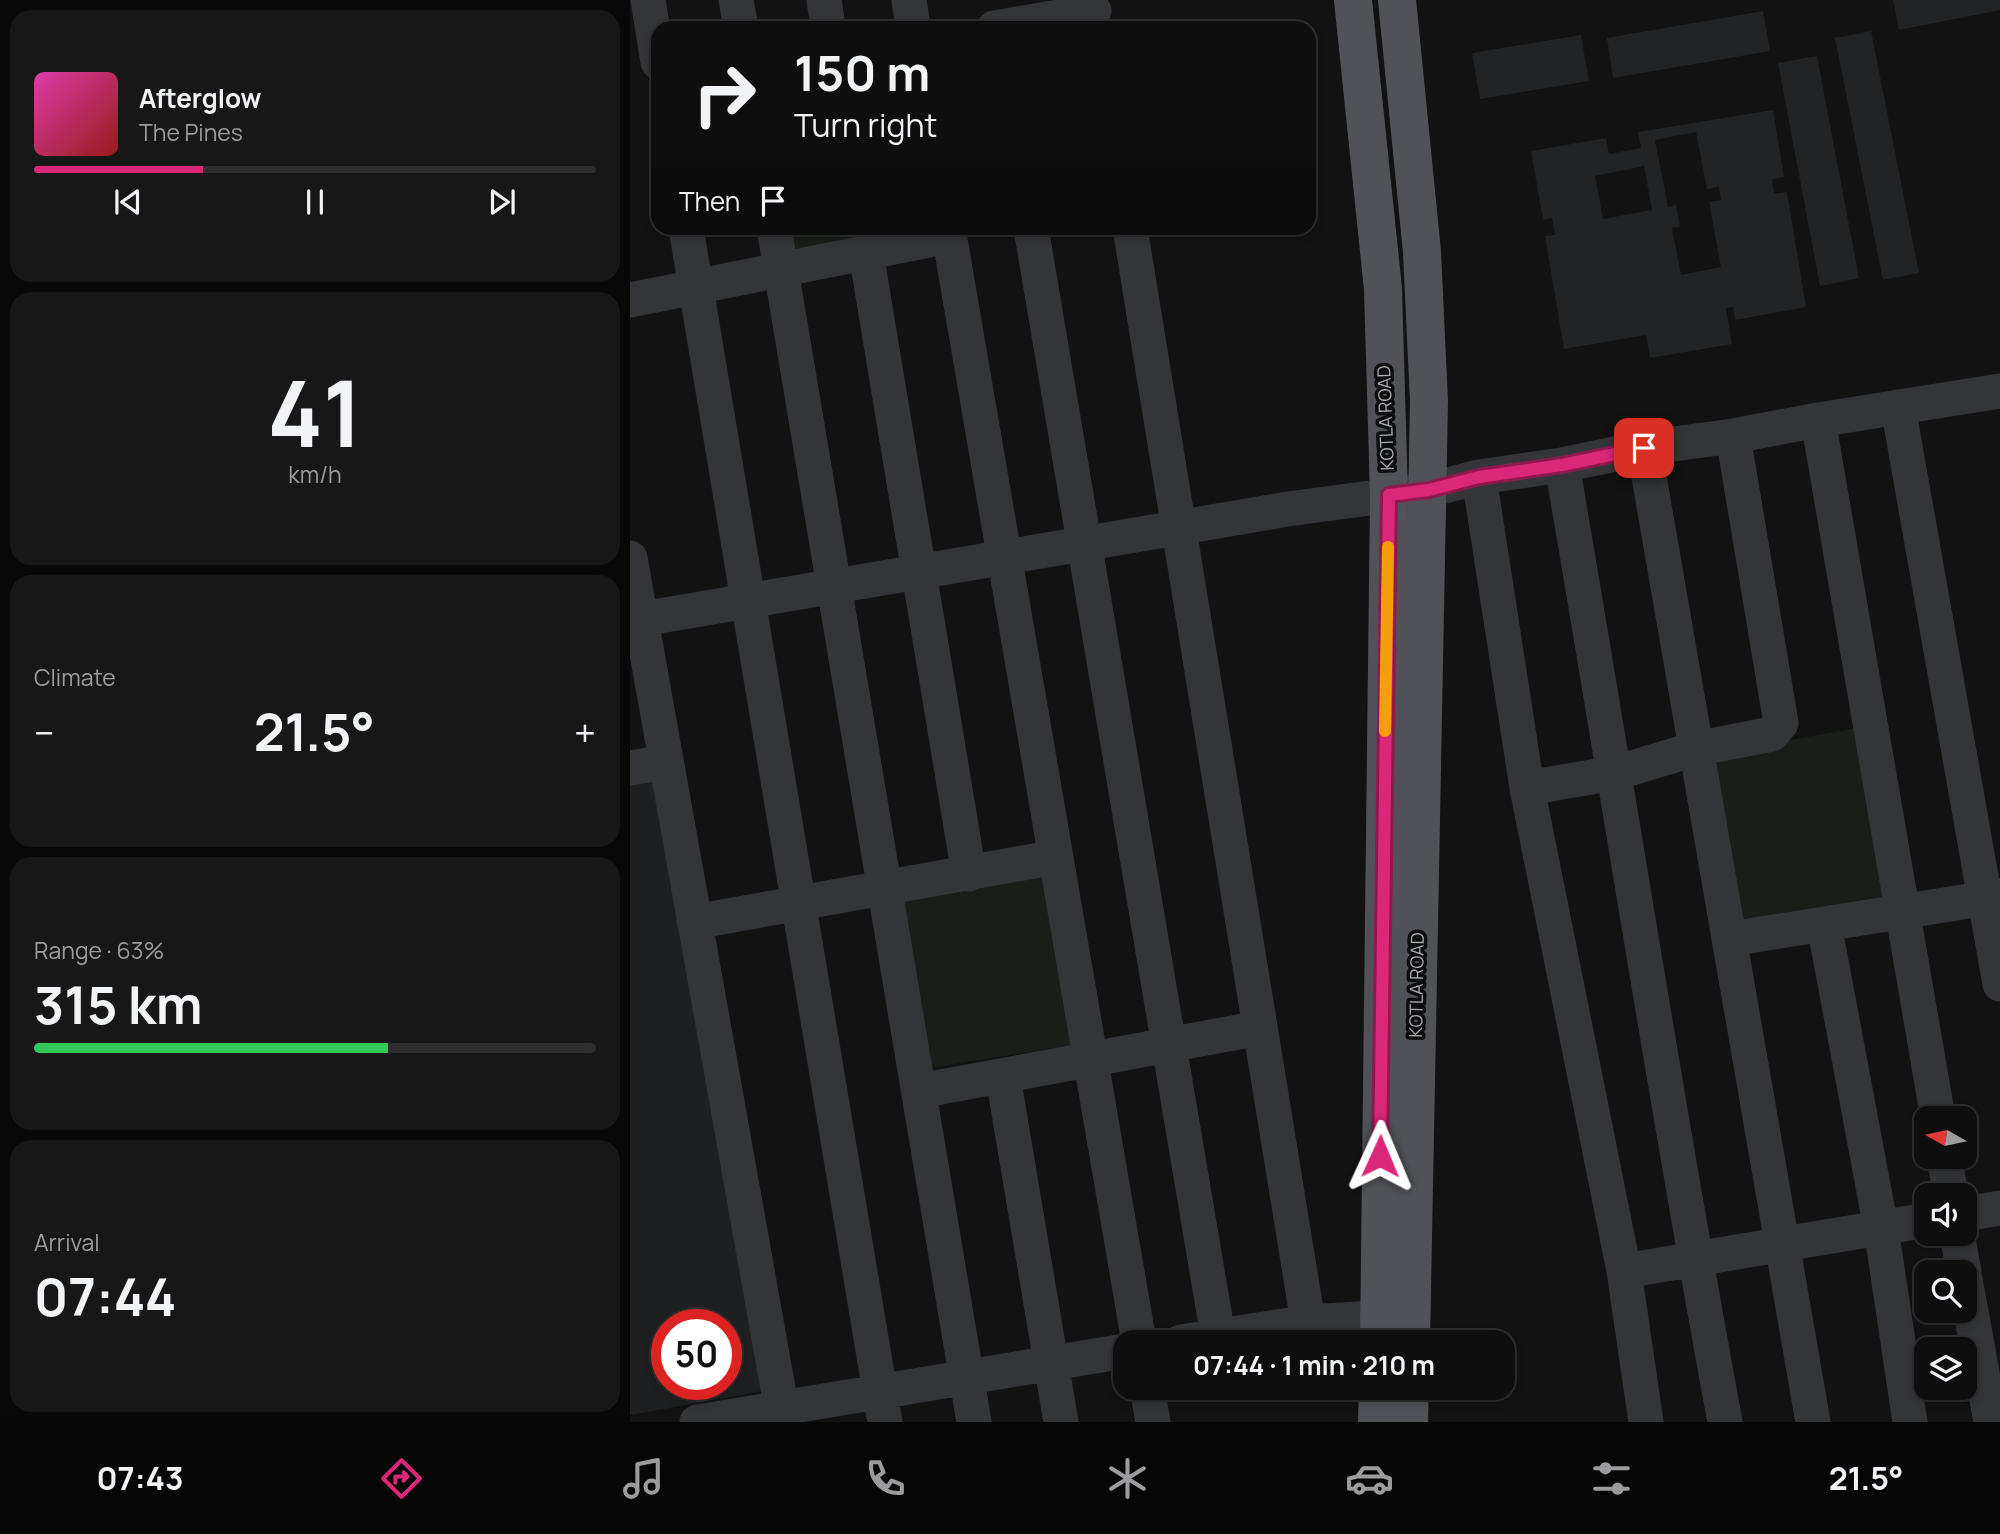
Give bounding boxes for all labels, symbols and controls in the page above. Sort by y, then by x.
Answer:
text: 150 m [794,39,930,106]
icon: right [679,49,770,140]
text: Afterglow [139,80,261,116]
text: Turn right [794,103,937,147]
text: The Pines [139,116,243,148]
icon: arrive [754,182,792,220]
icon: previous [109,183,147,221]
icon: pause [296,183,334,221]
icon: next [483,183,521,221]
text: Then [679,183,740,219]
text: 41 [267,350,363,474]
street label: KOTLA ROAD [1371,365,1399,471]
pin [1614,418,1674,478]
icon: arrive [1625,429,1663,467]
text: km/h [288,458,342,490]
text: Climate [34,661,116,693]
text: 21.5° [254,696,375,767]
text: − [34,706,55,758]
text: + [574,706,596,758]
street label: KOTLA ROAD [1403,932,1429,1038]
text: Range · 63% [34,934,164,966]
text: 315 km [34,969,203,1040]
north arrow [1914,1106,1978,1169]
map controls [1914,1106,1977,1400]
position arrow [1343,1119,1417,1193]
button: sound [1914,1183,1977,1246]
text: Arrival [34,1226,100,1258]
button: search [1914,1260,1977,1323]
text: 07:44 [34,1261,176,1332]
speed limit sign: 50 [651,1309,742,1400]
button: layers [1914,1337,1977,1400]
text: 07:44 · 1 min · 210 m [1193,1347,1435,1383]
icon: directions [377,1454,426,1503]
icon: music [619,1454,668,1503]
icon: phone [861,1454,910,1503]
icon: climate [1103,1454,1152,1503]
icon: car [1345,1454,1394,1503]
icon: filters [1587,1454,1636,1503]
text: 07:43 [97,1456,184,1500]
text: 21.5° [1829,1456,1903,1500]

